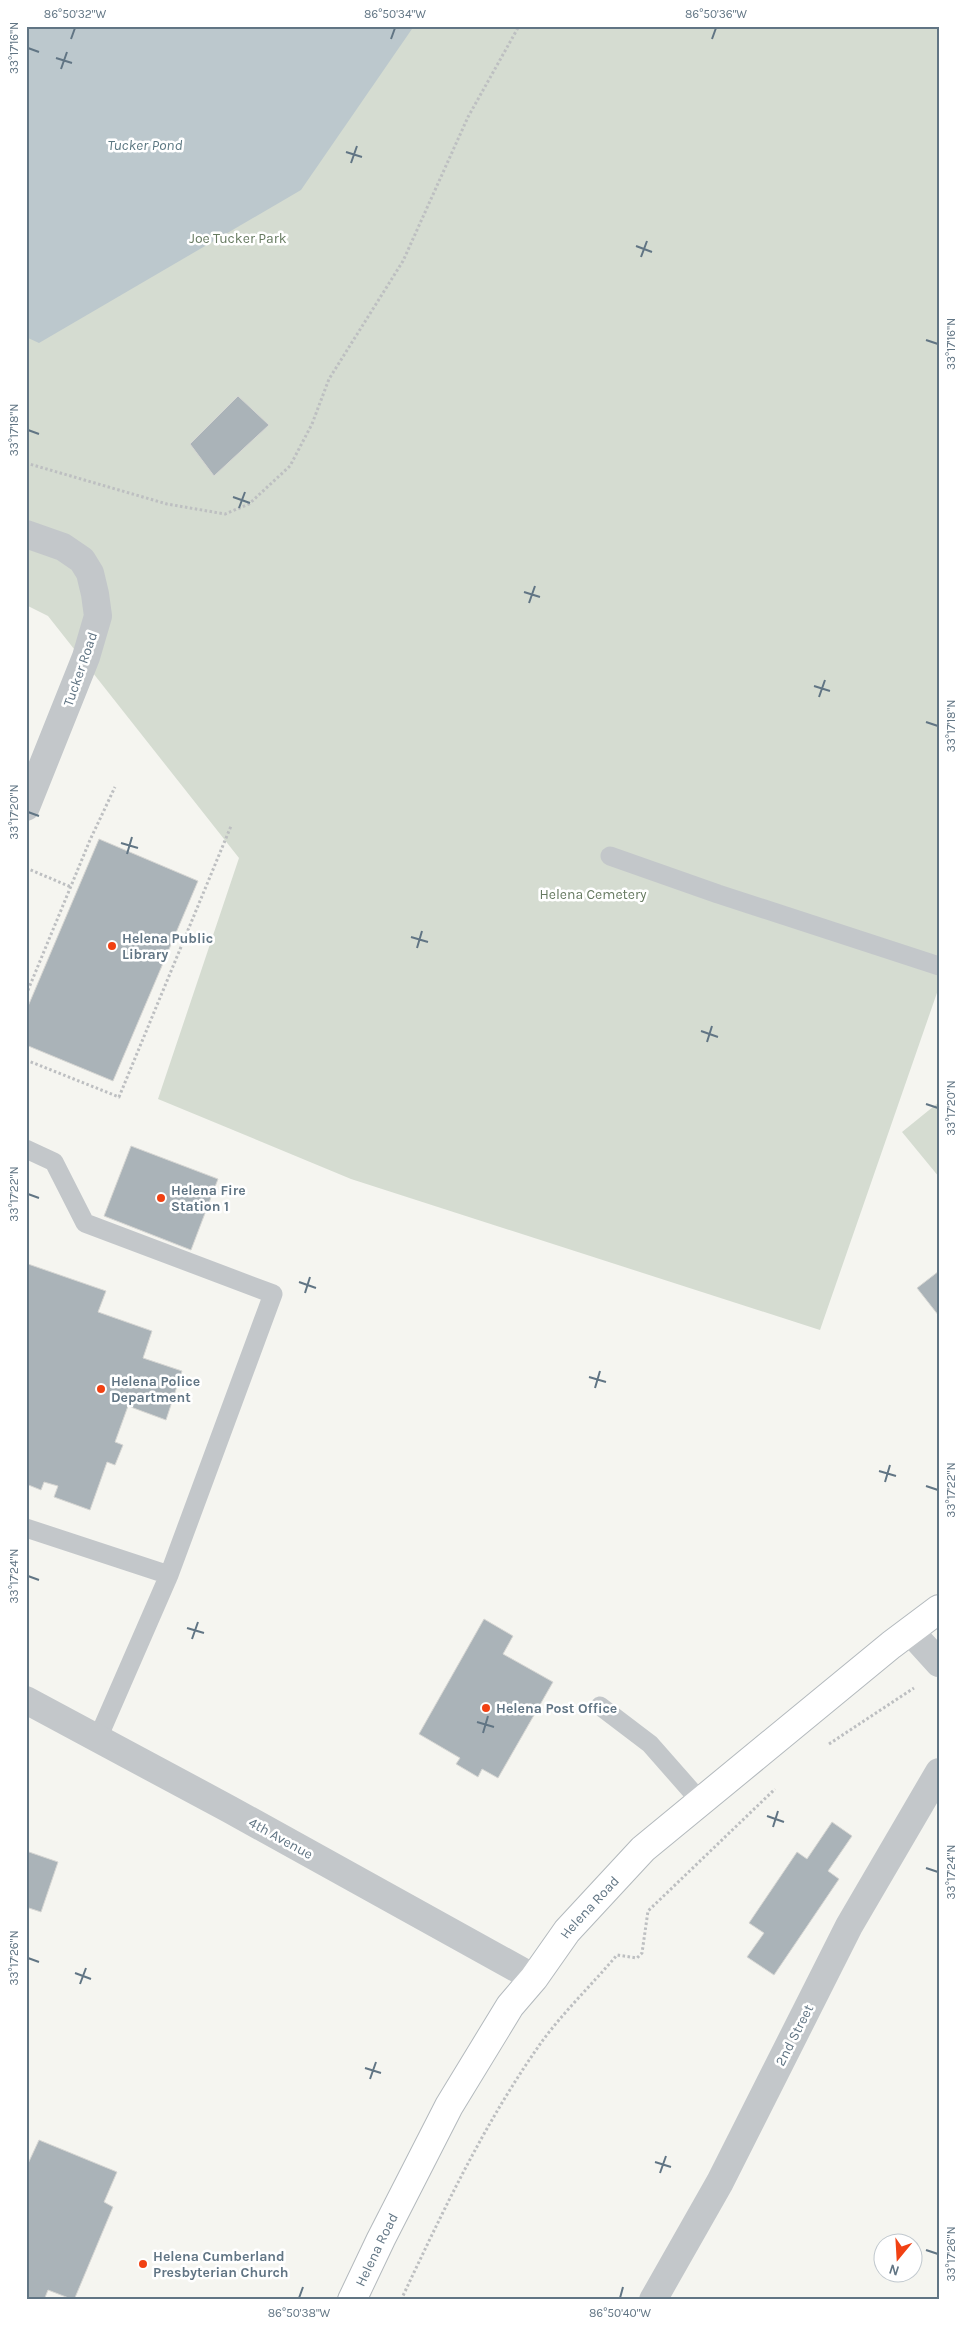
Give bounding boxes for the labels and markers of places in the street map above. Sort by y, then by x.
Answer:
place label: Helena Public Library [122,930,213,963]
marker: Helena Public Library [106,940,118,952]
place label: Helena Fire Station 1 [171,1182,246,1215]
marker: Helena Fire Station 1 [155,1192,167,1204]
place label: Helena Police Department [111,1373,200,1406]
marker: Helena Police Department [95,1383,107,1395]
place label: Helena Post Office [496,1700,617,1717]
marker: Helena Post Office [480,1702,492,1714]
place label: Helena Cumberland Presbyterian Church [153,2248,289,2281]
marker: Helena Cumberland Presbyterian Church [137,2258,149,2270]

